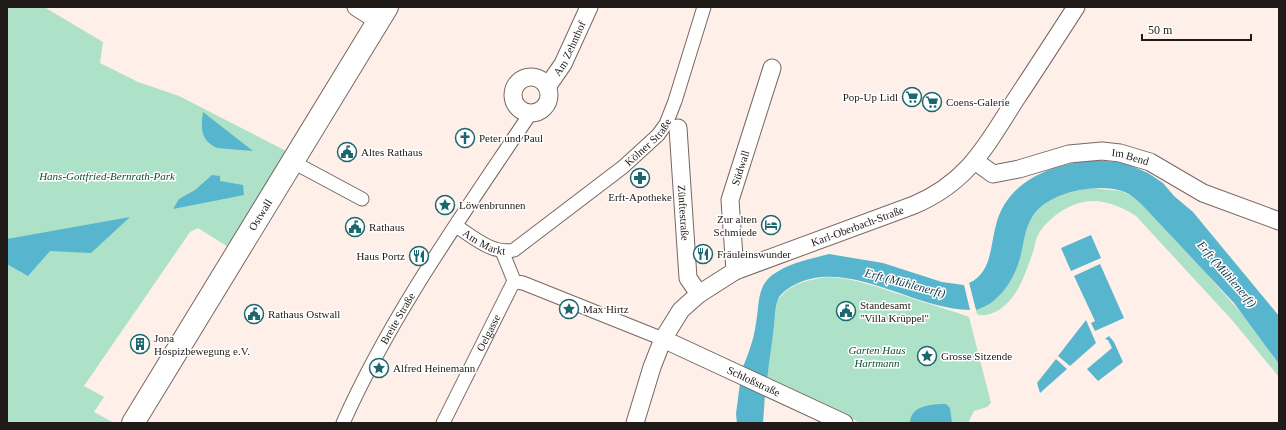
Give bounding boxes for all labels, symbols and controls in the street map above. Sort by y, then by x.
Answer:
scale bar [1142,16,1251,42]
street label: Am Zehnthof [551,19,588,78]
text: 50 m [1148,23,1173,37]
supermarket icon: Pop-Up Lidl [901,86,923,108]
place label: Pop-Up Lidl [843,91,898,103]
supermarket icon: Coens-Galerie [921,91,943,113]
place label: Coens-Galerie [946,96,1010,108]
street label: Kölner Straße [622,117,673,168]
church icon: Peter und Paul [454,127,476,149]
place label: Peter und Paul [479,132,543,144]
public building icon: Altes Rathaus [336,141,358,163]
place label: Altes Rathaus [361,146,422,158]
street label: Im Bend [1111,146,1151,168]
street label: Südwall [729,149,751,187]
pharmacy icon: Erft-Apotheke [629,167,651,189]
park label: Hans-Gottfried-Bernrath-Park [38,170,176,182]
street label: Zünftestraße [676,185,691,241]
place label: Erft-Apotheke [608,191,672,203]
place icon: Löwenbrunnen [434,194,456,216]
street label: Ostwall [246,197,274,232]
place label: Löwenbrunnen [459,199,526,211]
street label: Karl-Oberbach-Straße [809,203,905,248]
place label: Zur alten Schmiede [714,213,757,238]
hotel icon: Zur alten Schmiede [760,214,782,236]
public building icon: Rathaus [344,216,366,238]
place label: Rathaus [369,221,404,233]
street label: Am Markt [461,227,506,257]
water label: Erft (Mühlenerft) [1194,237,1260,310]
restaurant icon: Fräuleinswunder [692,243,714,265]
restaurant icon: Haus Portz [408,245,430,267]
place label: Fräuleinswunder [717,248,791,260]
place label: Haus Portz [356,250,405,262]
water label: Erft (Mühlenerft) [862,265,947,301]
street label: Breite Straße [378,290,417,346]
place icon: Max Hirtz [558,298,580,320]
place label: Standesamt "Villa Krüppel" [860,299,929,324]
public building icon: Standesamt "Villa Krüppel" [835,300,857,322]
public building icon: Rathaus Ostwall [243,303,265,325]
place label: Max Hirtz [583,303,629,315]
place label: Rathaus Ostwall [268,308,340,320]
street label: Oelgasse [474,312,502,353]
place label: Jona Hospizbewegung e.V. [154,332,250,357]
building icon: Jona Hospizbewegung e.V. [129,333,151,355]
park label: Garten Haus Hartmann [848,344,906,369]
place icon: Grosse Sitzende [916,345,938,367]
place label: Grosse Sitzende [941,350,1012,362]
place icon: Alfred Heinemann [368,357,390,379]
place label: Alfred Heinemann [393,362,476,374]
street label: Schloßstraße [725,364,782,399]

